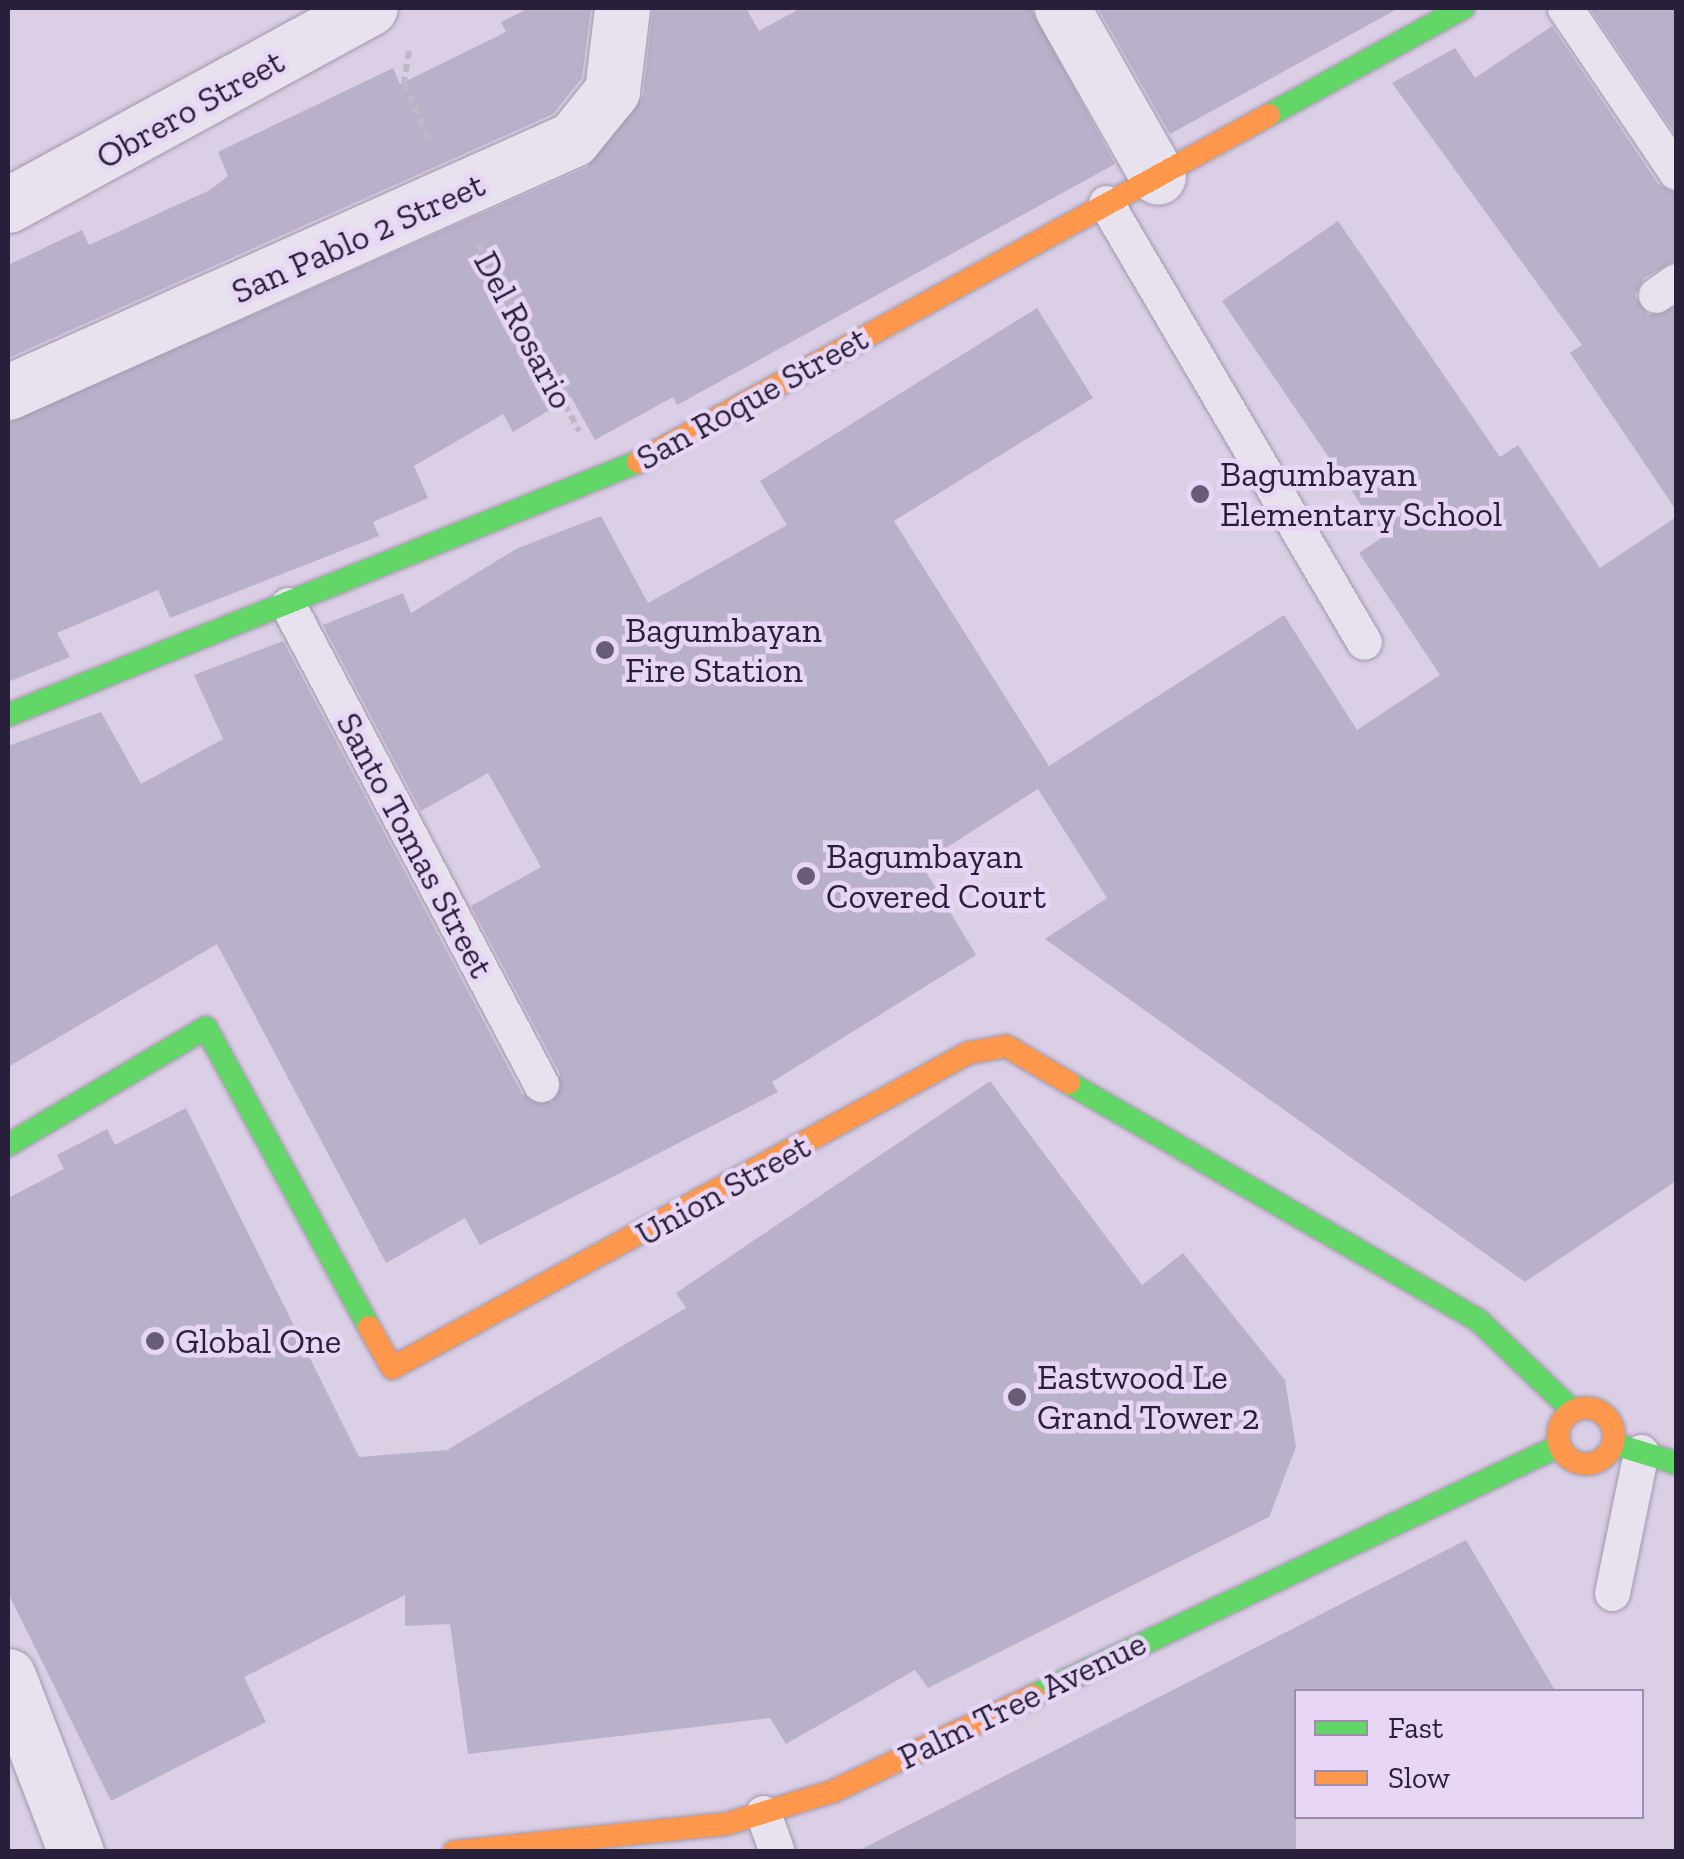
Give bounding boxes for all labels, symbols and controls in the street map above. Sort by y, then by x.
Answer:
street label: Obrero Street [89,40,291,178]
street label: San Pablo 2 Street [225,163,491,313]
street label: Del Rosario [465,244,583,416]
street label: San Roque Street [629,317,875,479]
place label: Bagumbayan Elementary School [1220,453,1503,535]
marker: Bagumbayan Elementary School [1189,483,1211,505]
place label: Bagumbayan Fire Station [625,609,822,691]
marker: Bagumbayan Fire Station [594,639,616,661]
street label: Santo Tomas Street [327,705,503,985]
place label: Bagumbayan Covered Court [826,835,1046,917]
marker: Bagumbayan Covered Court [795,865,817,887]
street label: Union Street [629,1125,817,1255]
place label: Global One [175,1320,341,1362]
marker: Global One [144,1330,166,1352]
place label: Eastwood Le Grand Tower 2 [1037,1356,1261,1438]
marker: Eastwood Le Grand Tower 2 [1006,1386,1028,1408]
street label: Palm Tree Avenue [891,1622,1153,1778]
legend [1294,1689,1644,1819]
text: Fast [1388,1710,1443,1746]
text: Slow [1388,1760,1450,1796]

